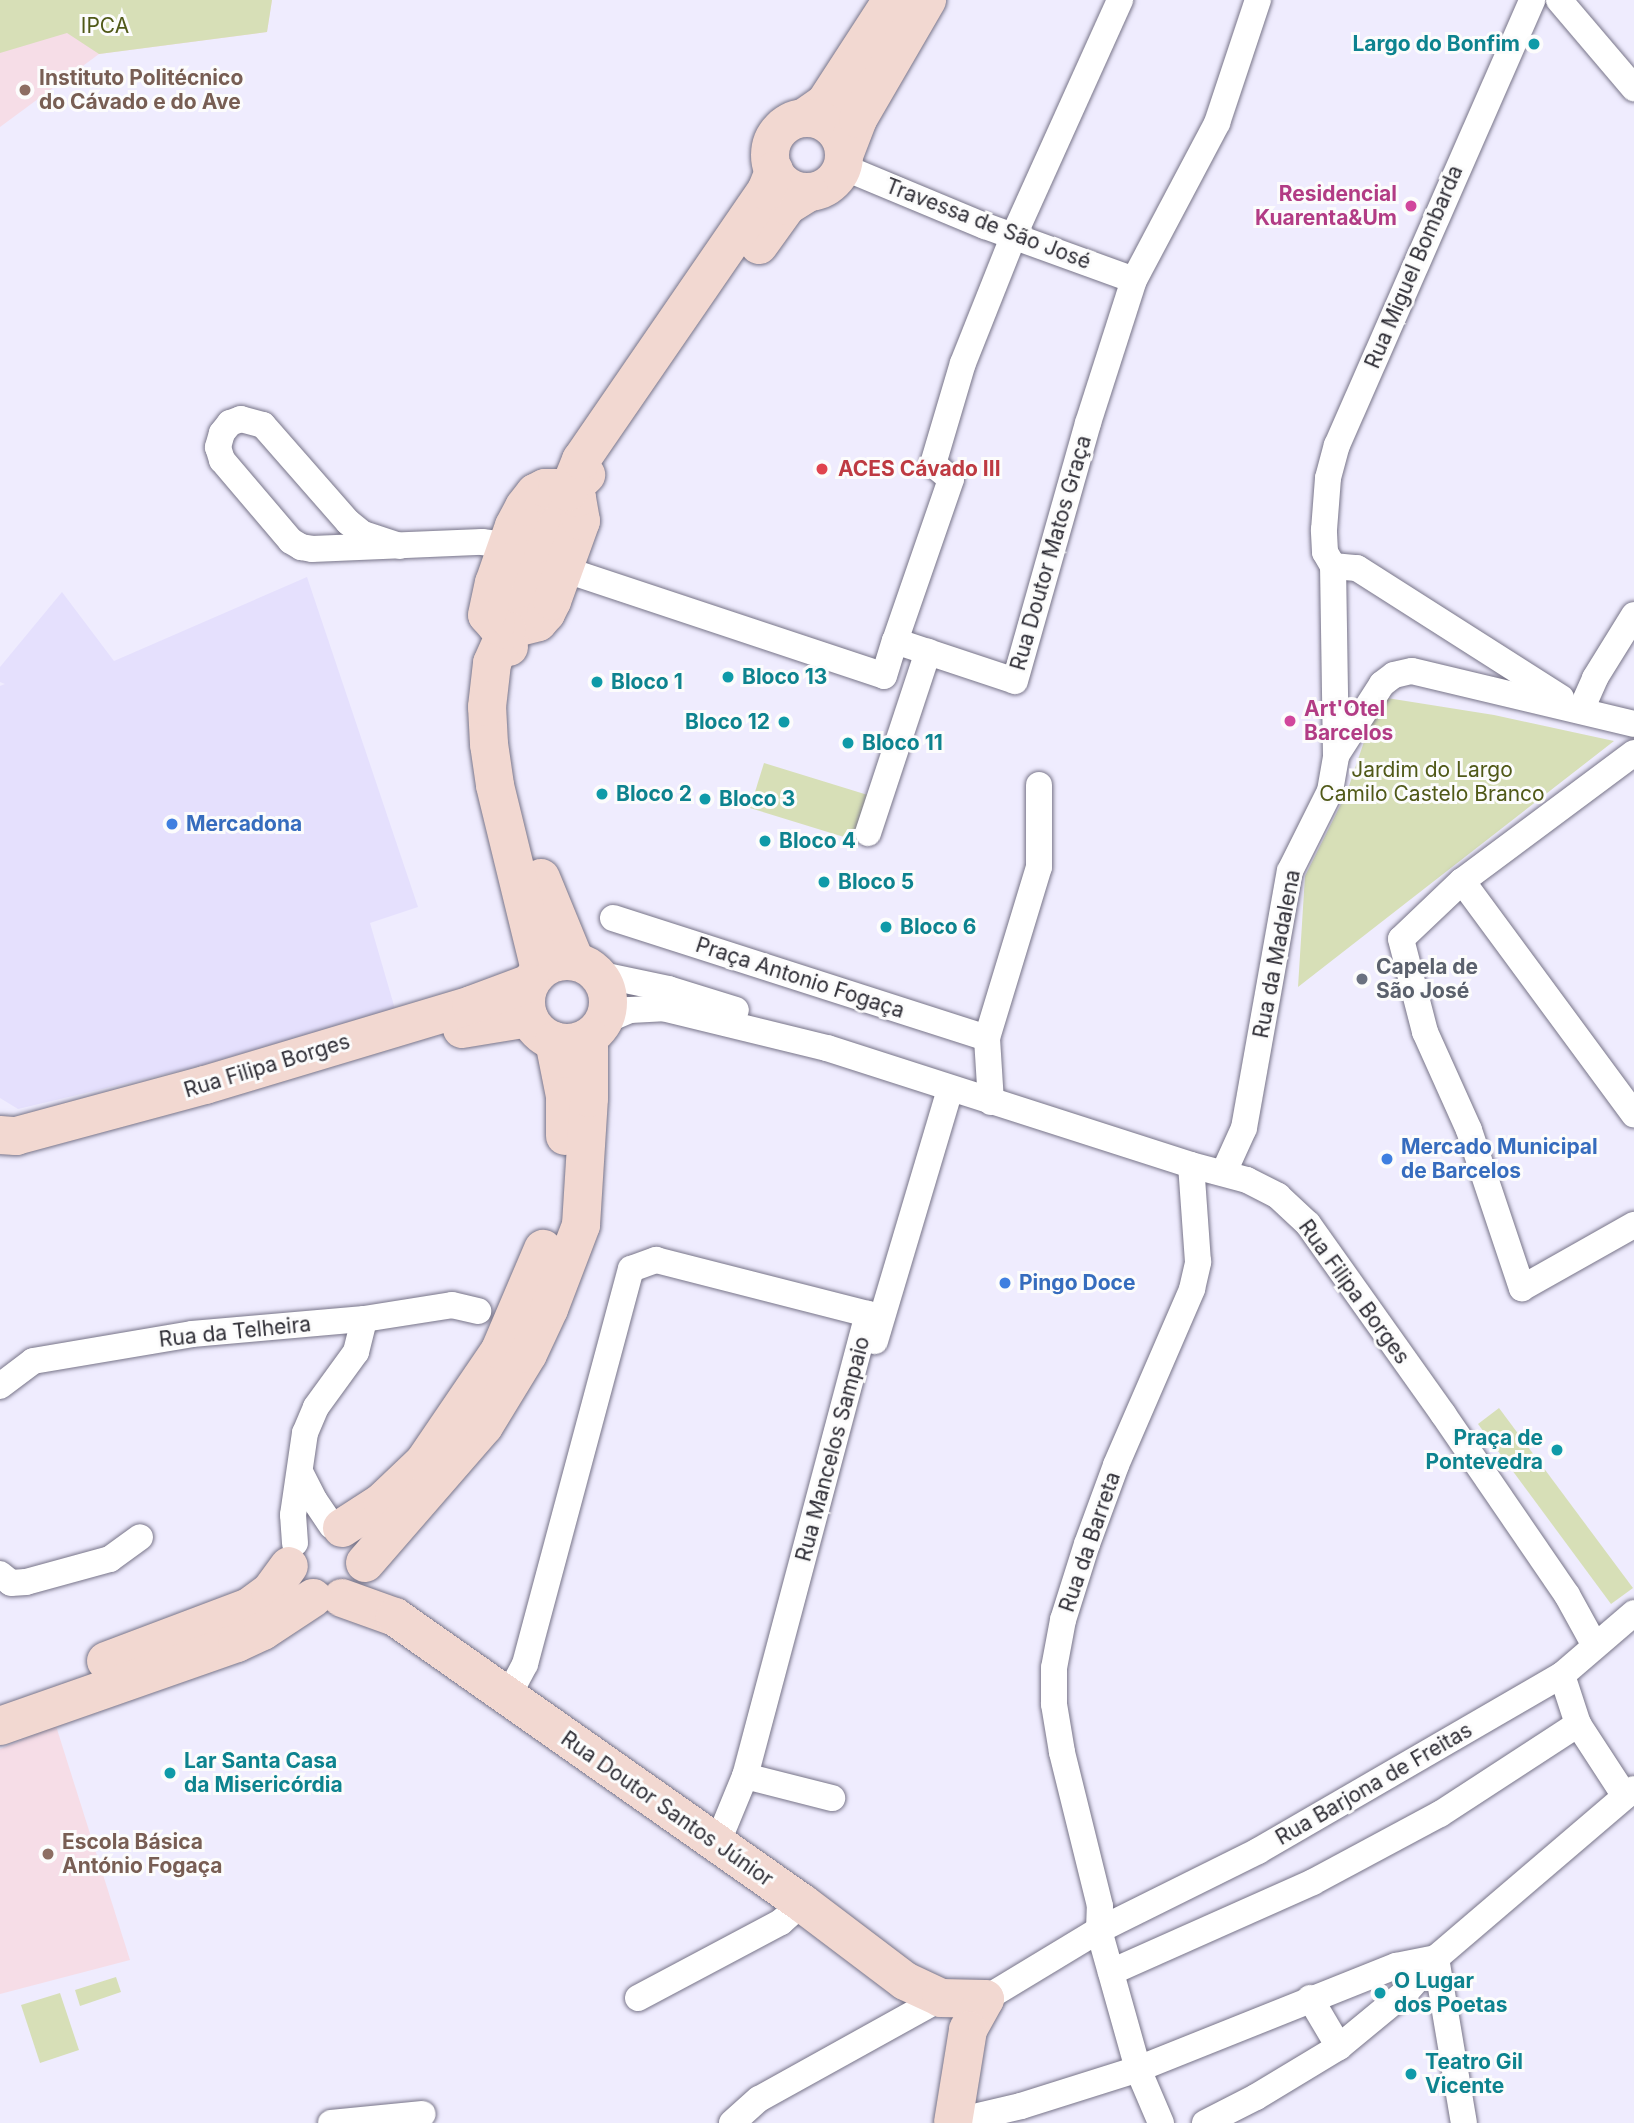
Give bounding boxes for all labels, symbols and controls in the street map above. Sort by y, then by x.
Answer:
park label: IPCA [81,13,129,39]
place label: Largo do Bonfim [1352,31,1520,57]
marker: Largo do Bonfim [1526,36,1542,52]
place label: Instituto Politécnico do Cávado e do Ave [39,65,243,115]
marker: Instituto Politécnico do Cávado e do Ave [17,82,33,98]
street label: Rua Miguel Bombarda [1360,162,1468,372]
street label: Travessa de São José [882,173,1094,275]
place label: Residencial Kuarenta&Um [1255,181,1397,231]
marker: Residencial Kuarenta&Um [1403,198,1419,214]
street label: Rua Doutor Matos Graça [1005,433,1097,673]
place label: ACES Cávado III [838,456,1001,482]
marker: ACES Cávado III [812,459,832,479]
place label: Bloco 13 [742,664,827,690]
place label: Bloco 1 [611,669,683,695]
marker: Bloco 13 [720,669,736,685]
marker: Bloco 1 [589,674,605,690]
place label: Art'Otel Barcelos [1304,696,1393,746]
place label: Bloco 12 [685,709,770,735]
marker: Art'Otel Barcelos [1282,713,1298,729]
marker: Bloco 12 [776,714,792,730]
place label: Bloco 11 [862,730,943,756]
marker: Bloco 11 [840,735,856,751]
park label: Jardim do Largo Camilo Castelo Branco [1319,757,1545,807]
place label: Bloco 2 [616,781,692,807]
marker: Bloco 2 [594,786,610,802]
place label: Bloco 3 [719,786,795,812]
marker: Bloco 3 [697,791,713,807]
place label: Mercadona [186,811,302,837]
marker: Mercadona [164,816,180,832]
place label: Bloco 4 [779,828,856,854]
marker: Bloco 4 [757,833,773,849]
street label: Rua da Madalena [1248,868,1306,1040]
place label: Bloco 5 [838,869,914,895]
marker: Bloco 5 [816,874,832,890]
place label: Bloco 6 [900,914,976,940]
marker: Bloco 6 [878,919,894,935]
street label: Praça Antonio Fogaça [692,932,908,1024]
place label: Capela de São José [1376,954,1478,1004]
marker: Capela de São José [1354,971,1370,987]
street label: Rua Filipa Borges [181,1029,353,1103]
place label: Mercado Municipal de Barcelos [1401,1134,1598,1184]
marker: Mercado Municipal de Barcelos [1379,1151,1395,1167]
street label: Rua Filipa Borges [1293,1215,1415,1369]
place label: Pingo Doce [1019,1270,1135,1296]
marker: Pingo Doce [997,1275,1013,1291]
street label: Rua da Telheira [158,1311,312,1353]
street label: Rua Mancelos Sampaio [791,1334,875,1564]
place label: Praça de Pontevedra [1426,1425,1543,1475]
marker: Praça de Pontevedra [1549,1442,1565,1458]
street label: Rua da Barreta [1054,1469,1126,1615]
street label: Rua Barjona de Freitas [1271,1717,1477,1851]
street label: Rua Doutor Santos Júnior [556,1726,778,1892]
place label: Lar Santa Casa da Misericórdia [184,1748,343,1798]
marker: Lar Santa Casa da Misericórdia [162,1765,178,1781]
place label: Escola Básica António Fogaça [62,1829,223,1879]
marker: Escola Básica António Fogaça [40,1846,56,1862]
place label: O Lugar dos Poetas [1394,1968,1507,2018]
marker: O Lugar dos Poetas [1372,1985,1388,2001]
place label: Teatro Gil Vicente [1425,2049,1523,2099]
marker: Teatro Gil Vicente [1403,2066,1419,2082]

